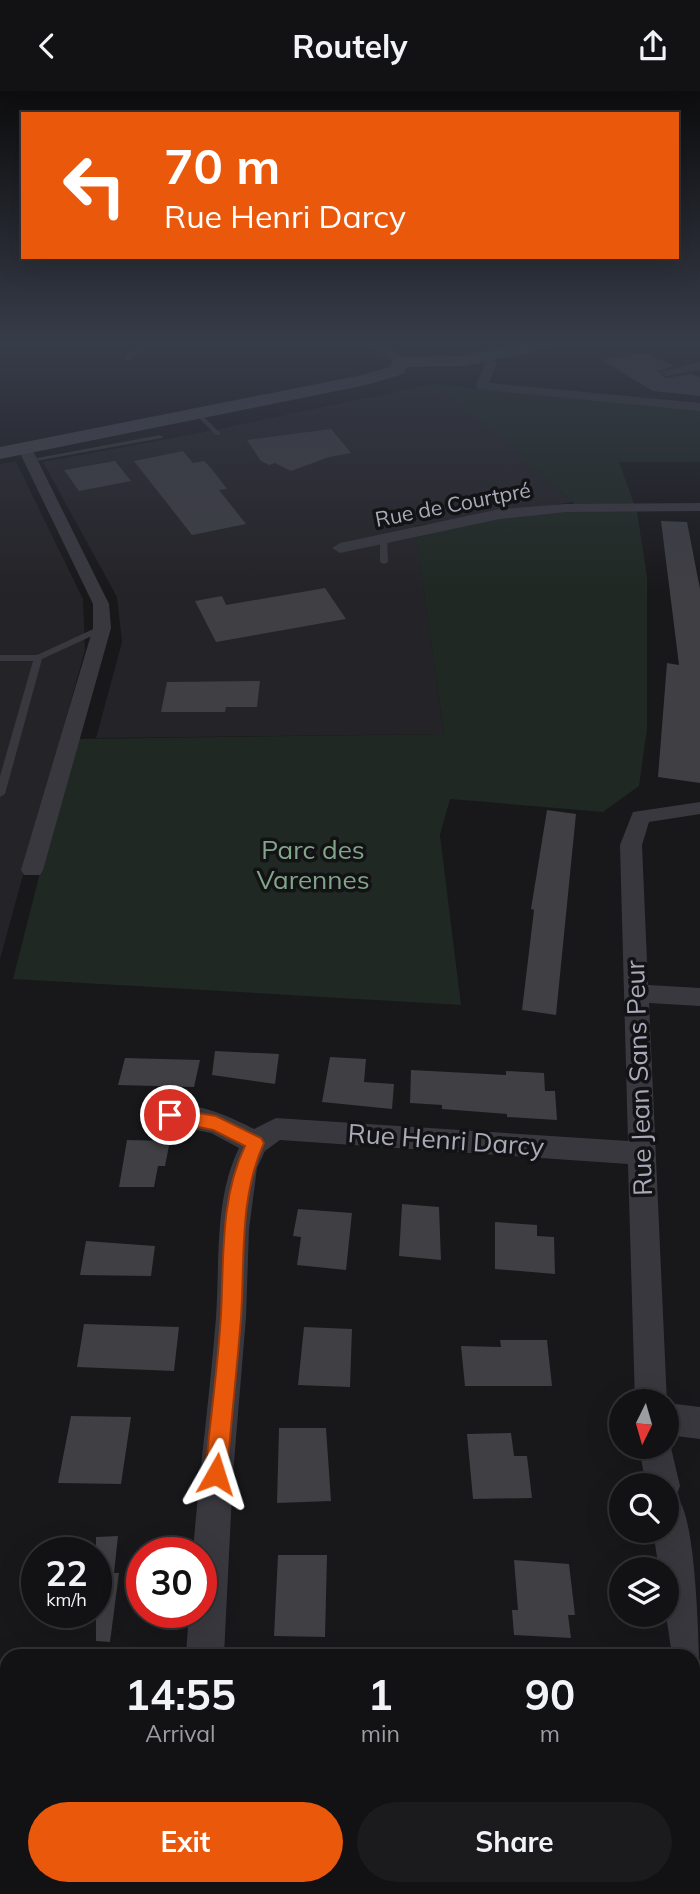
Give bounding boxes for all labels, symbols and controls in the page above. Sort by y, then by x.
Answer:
text: Routely [292,26,408,66]
icon: back [28,27,66,65]
icon: share [634,27,672,65]
text: 70 m [164,135,280,196]
icon: left [49,140,140,231]
text: Rue Henri Darcy [164,196,406,236]
street label: Rue de Courtpré [373,476,533,532]
park label: Parc des Varennes [256,833,370,896]
street label: Rue Jean Sans Peur [618,959,659,1196]
pin [140,1085,200,1145]
icon: arrive [151,1096,189,1134]
street label: Rue Henri Darcy [347,1116,545,1163]
north arrow [609,1389,679,1459]
map controls [609,1389,679,1627]
position arrow [179,1437,253,1511]
button: search [609,1473,679,1543]
speed limit sign: 30 [126,1537,217,1628]
text: 22 [45,1551,88,1595]
button: layers [609,1557,679,1627]
text: km/h [46,1588,87,1611]
text: 14:55 [125,1668,236,1721]
text: 1 [368,1668,393,1721]
text: 90 [525,1668,575,1721]
text: Arrival [145,1719,216,1748]
text: min [361,1719,400,1748]
text: m [540,1719,560,1748]
button: Exit [28,1802,343,1882]
button: Share [357,1802,672,1882]

